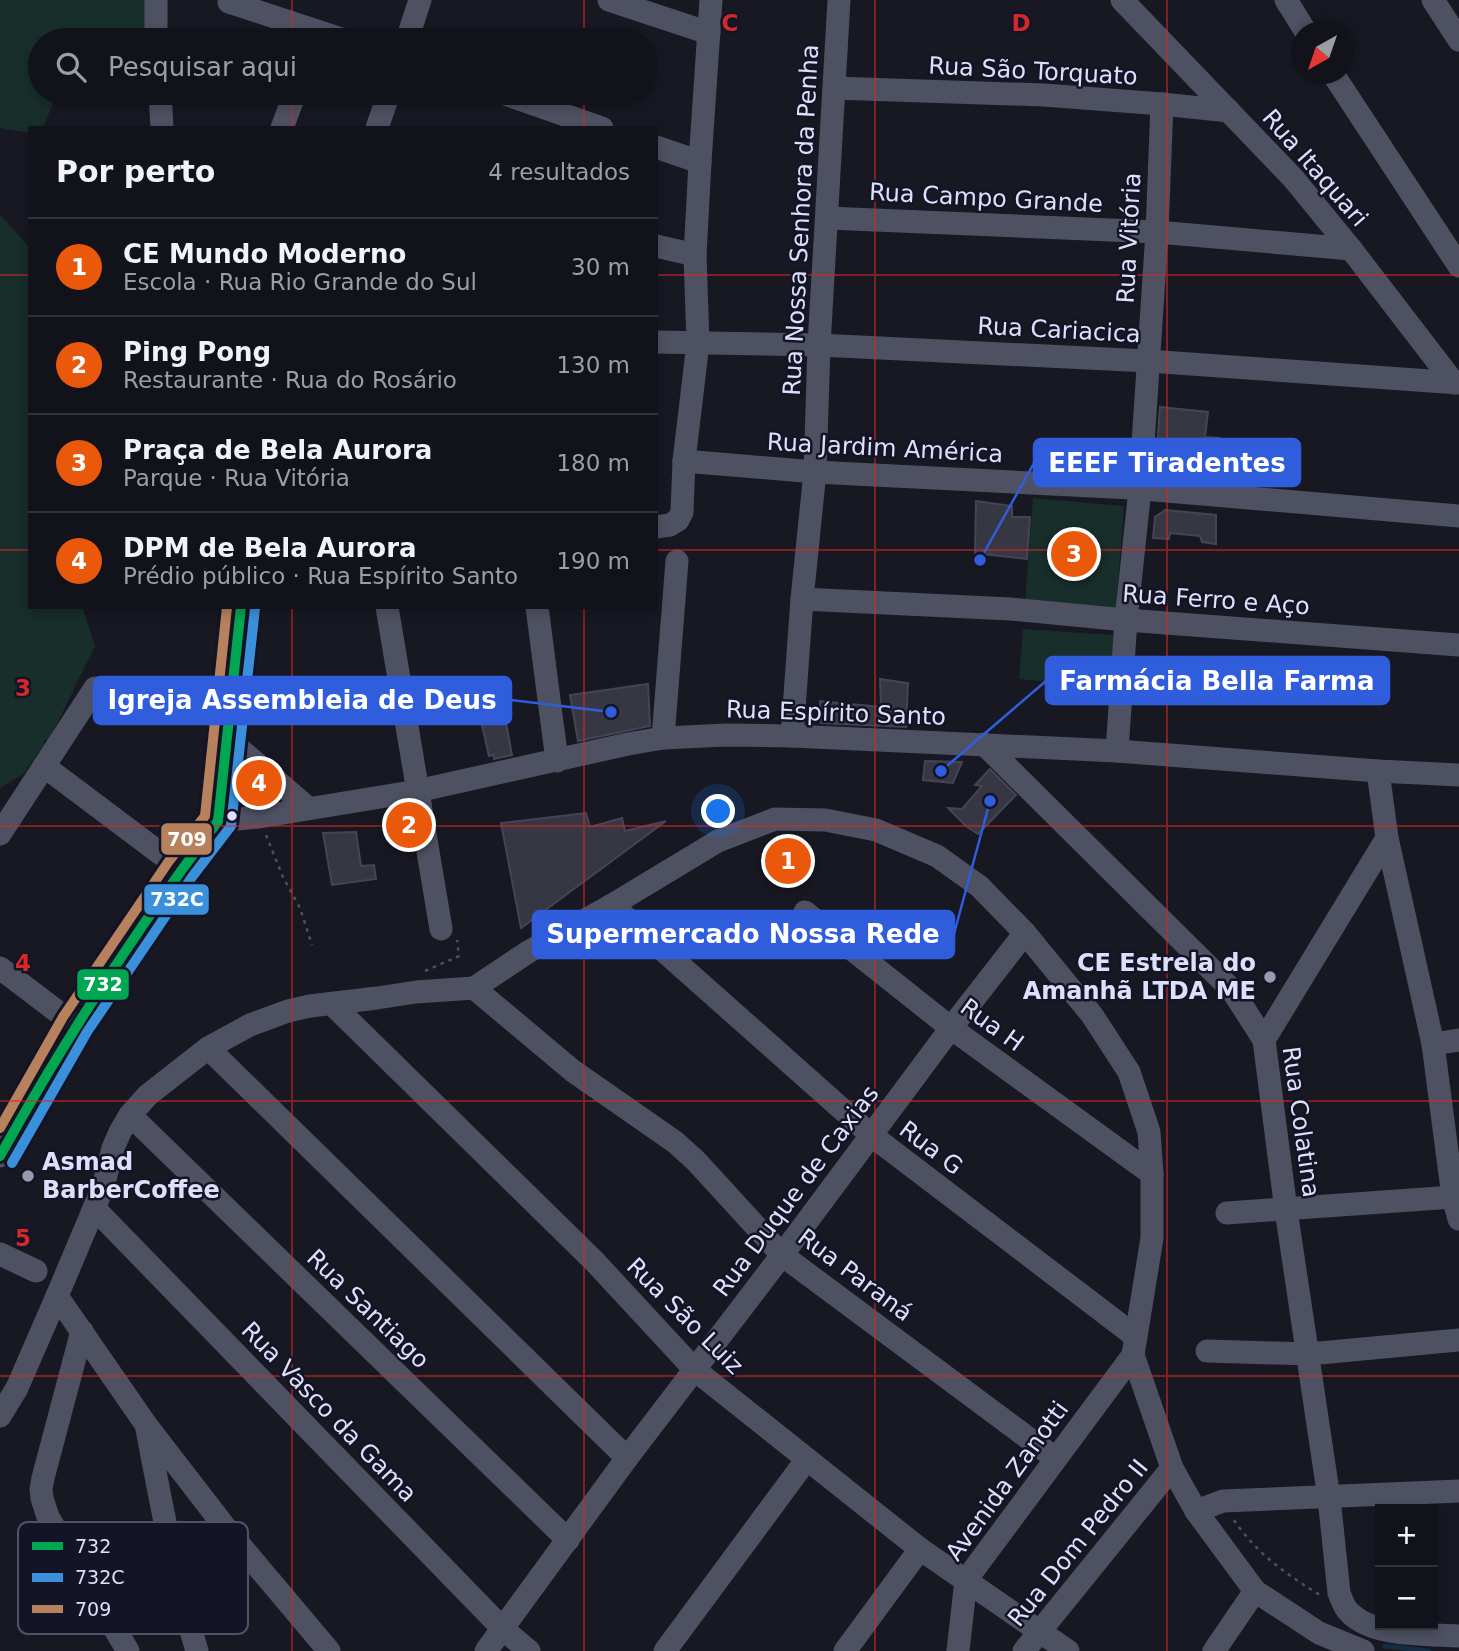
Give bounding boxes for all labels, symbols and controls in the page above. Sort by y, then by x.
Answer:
text: C [722,10,738,36]
text: D [1011,10,1031,36]
north arrow [1291,21,1354,84]
search box [28,28,658,105]
street label: Rua Nossa Senhora da Penha [778,44,824,396]
icon: search [52,48,90,86]
text: Pesquisar aqui [108,52,297,82]
street label: Rua São Torquato [928,52,1138,90]
street label: Rua Itaquari [1257,104,1373,232]
text: Por perto [56,154,215,189]
text: 4 resultados [488,159,630,185]
street label: Rua Vitória [1112,172,1146,304]
street label: Rua Campo Grande [868,178,1104,218]
text: CE Mundo Moderno [123,239,407,269]
text: 1 [71,254,87,280]
text: 30 m [571,254,630,280]
text: Escola · Rua Rio Grande do Sul [123,269,477,295]
street label: Rua Cariacica [977,312,1141,348]
text: Ping Pong [123,337,271,367]
text: 2 [71,352,87,378]
text: 130 m [556,352,630,378]
text: Restaurante · Rua do Rosário [123,367,457,393]
street label: Rua Jardim América [766,428,1004,468]
text: Praça de Bela Aurora [123,435,432,465]
callout: EEEF Tiradentes [1034,439,1300,486]
text: EEEF Tiradentes [1048,448,1286,478]
text: 3 [71,450,87,476]
text: 180 m [556,450,630,476]
text: Parque · Rua Vitória [123,465,350,491]
pin: 3 [1051,528,1097,580]
text: DPM de Bela Aurora [123,533,417,563]
text: 4 [71,548,87,574]
text: 190 m [556,548,630,574]
text: Prédio público · Rua Espírito Santo [123,563,518,589]
street label: Rua Ferro e Aço [1121,579,1311,621]
callout: Farmácia Bella Farma [1046,657,1389,704]
text: Farmácia Bella Farma [1059,666,1375,696]
text: 3 [15,675,31,701]
callout: Igreja Assembleia de Deus [94,677,511,724]
text: Igreja Assembleia de Deus [107,685,497,715]
street label: Rua Espírito Santo [725,695,947,731]
pin: 4 [236,757,282,809]
your location [701,794,735,828]
pin: 2 [386,799,432,851]
unlabelled marker [225,809,239,823]
line badge: 709 [160,822,213,856]
text: 709 [167,828,207,850]
pin: 1 [765,835,811,887]
line badge: 732C [143,883,210,916]
text: 732C [150,888,204,910]
callout: Supermercado Nossa Rede [533,911,954,958]
text: Supermercado Nossa Rede [546,919,940,949]
place label: CE Estrela do Amanhã LTDA ME [1023,949,1256,1005]
text: 4 [15,950,31,976]
line badge: 732 [76,968,130,1001]
marker: CE Estrela do Amanhã LTDA ME [1262,969,1278,985]
text: 732 [83,973,123,995]
street label: Rua H [955,993,1029,1057]
street label: Rua Colatina [1277,1045,1325,1199]
street label: Rua Duque de Caxias [708,1080,884,1302]
street label: Rua G [894,1115,968,1181]
place label: Asmad BarberCoffee [42,1148,220,1204]
marker: Asmad BarberCoffee [20,1168,36,1184]
street label: Rua Paraná [792,1223,918,1327]
text: 5 [15,1225,31,1251]
street label: Rua Santiago [301,1244,435,1374]
street label: Rua São Luiz [621,1252,749,1380]
street label: Rua Vasco da Gama [236,1316,422,1508]
street label: Avenida Zanotti [940,1396,1074,1566]
street label: Rua Dom Pedro II [1002,1454,1154,1632]
map controls [1375,1504,1438,1630]
button: + [1375,1504,1438,1567]
legend [18,1522,248,1634]
text: 732 [75,1535,111,1557]
text: 732C [75,1566,125,1588]
button: − [1375,1567,1438,1630]
text: 709 [75,1598,111,1620]

